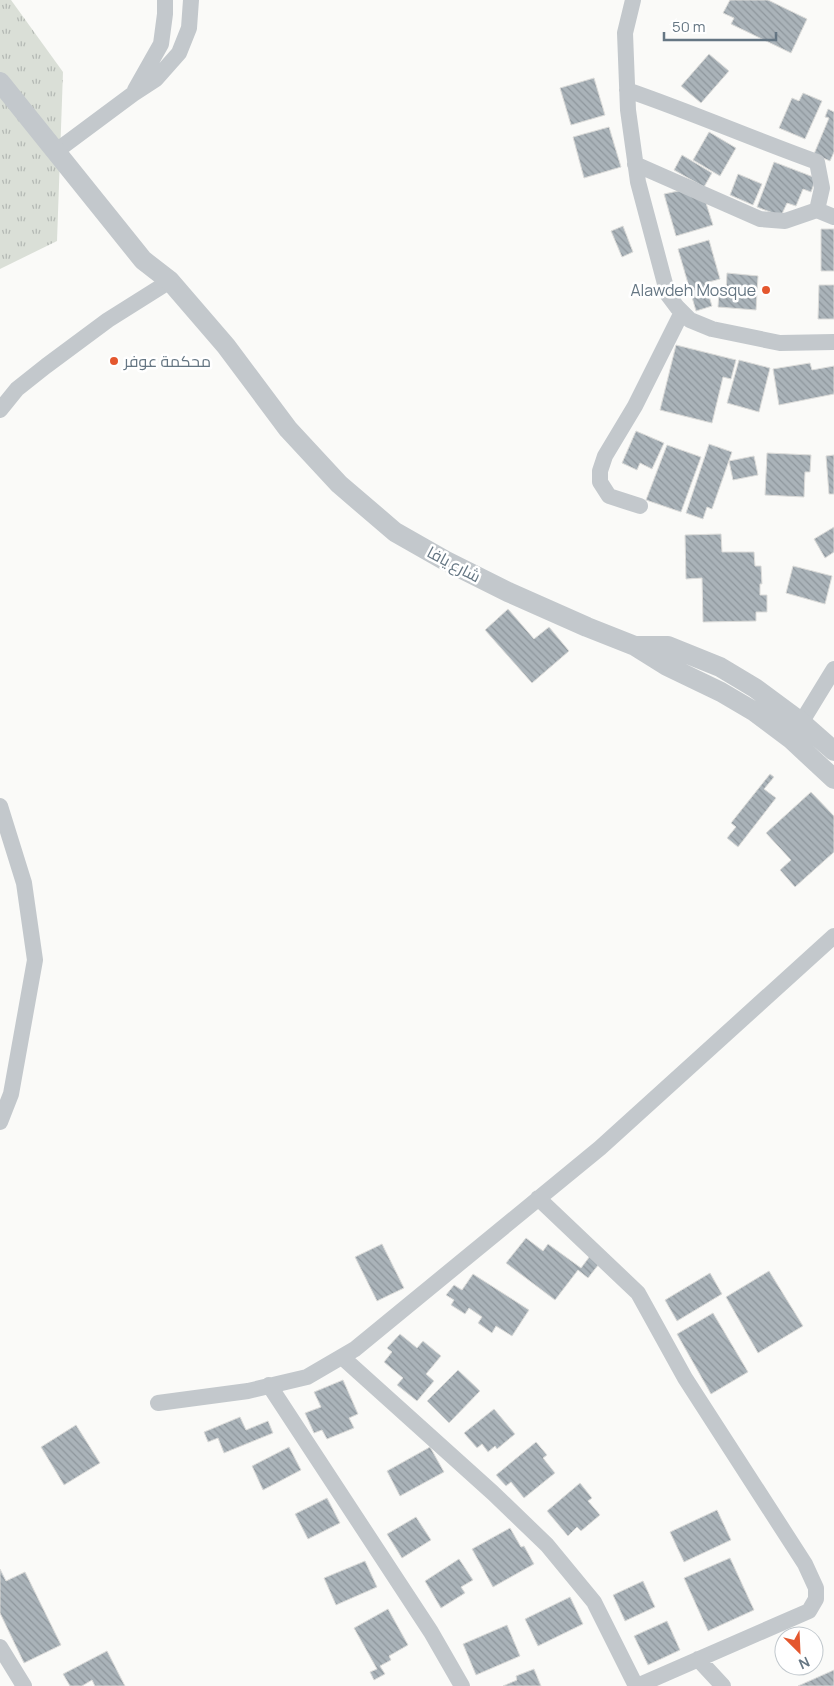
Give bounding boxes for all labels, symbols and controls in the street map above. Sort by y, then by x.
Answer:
scale bar [664,10,776,42]
text: 50 m [672,16,706,37]
place label: Alawdeh Mosque [630,279,756,301]
marker: Alawdeh Mosque [760,284,772,296]
place label: محكمة عوفر [123,350,211,372]
marker: محكمة عوفر [108,355,120,367]
street label: شارع يافا [423,541,485,588]
north arrow [774,1626,824,1676]
text: N [796,1653,813,1674]

